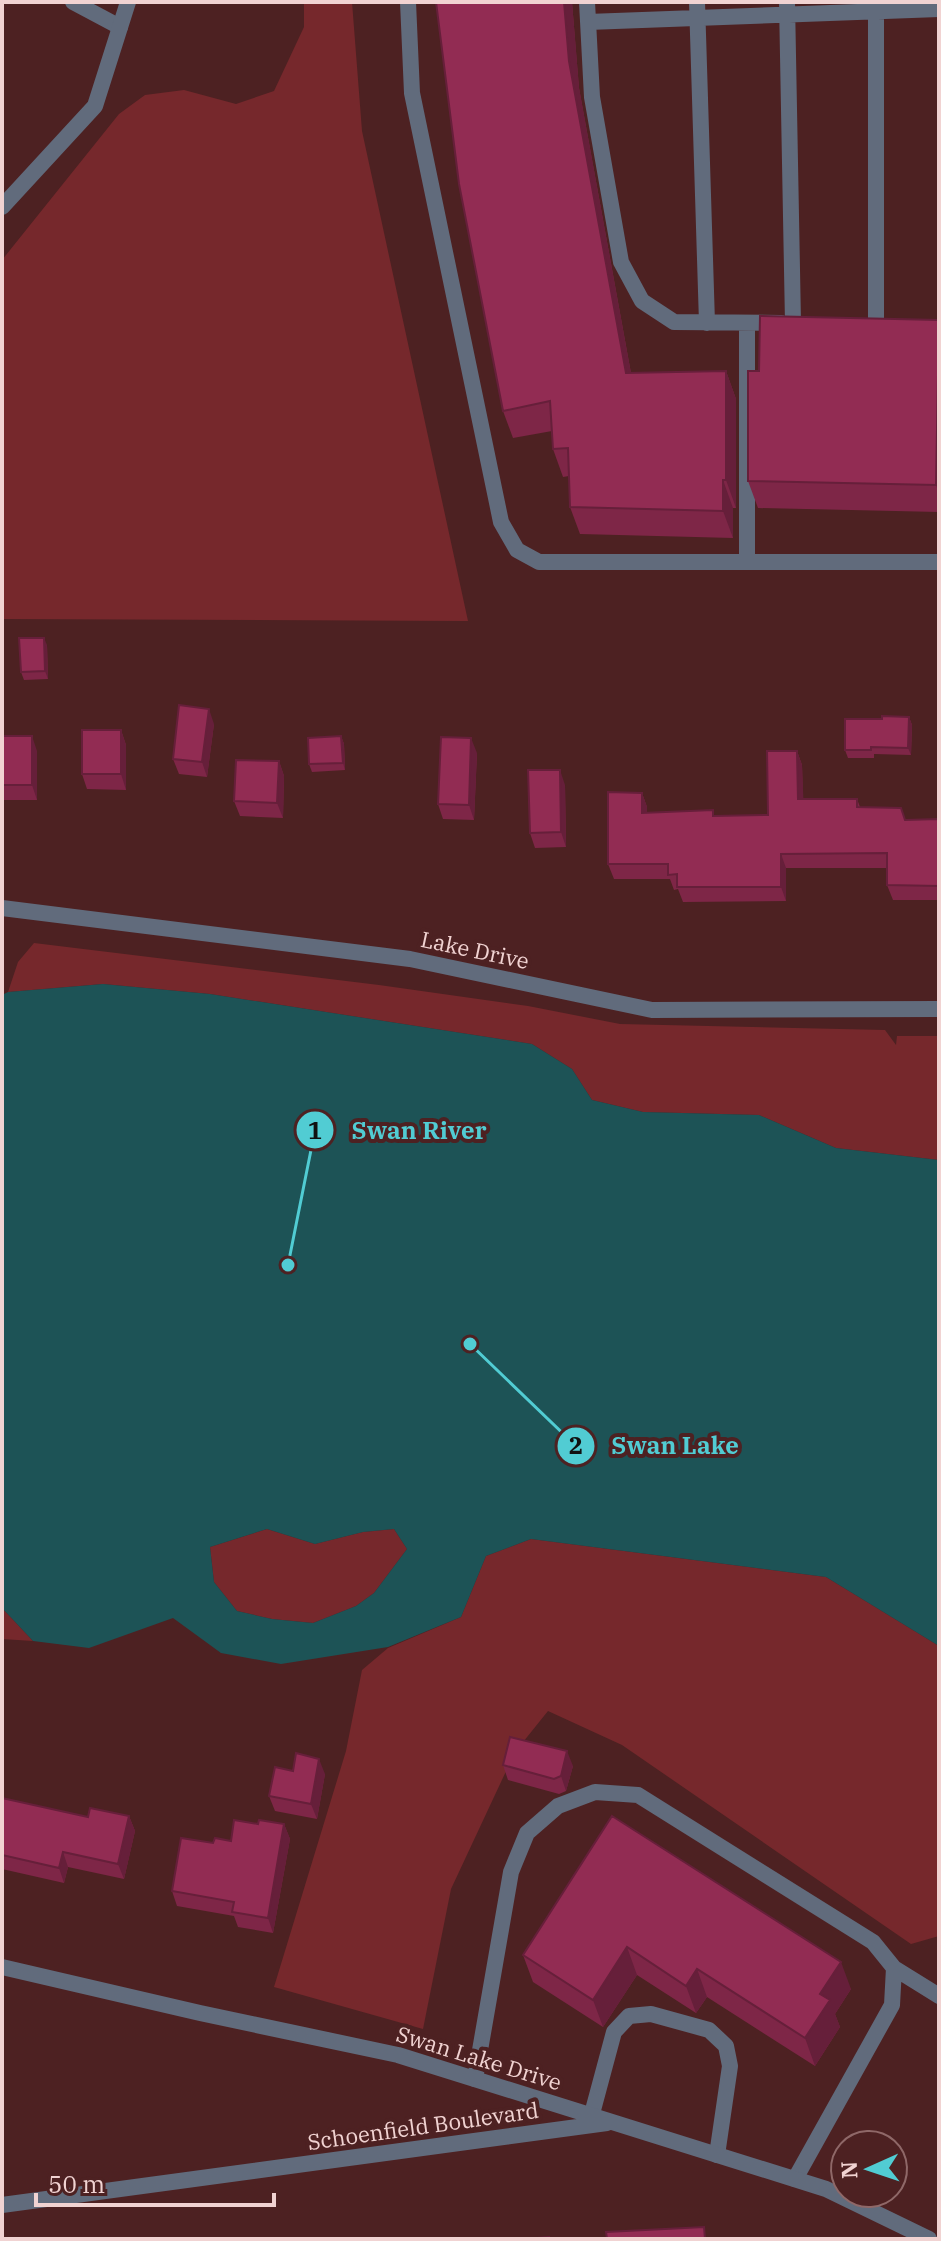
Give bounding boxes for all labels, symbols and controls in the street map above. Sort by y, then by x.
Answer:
street label: Lake Drive [418,924,532,975]
callout: Swan River [295,1106,502,1154]
text: 1 [308,1114,322,1146]
text: Swan River [352,1114,487,1146]
callout: Swan Lake [556,1422,755,1470]
text: 2 [569,1429,583,1461]
text: Swan Lake [611,1429,739,1461]
street label: Swan Lake Drive [393,2019,565,2096]
street label: Schoenfield Boulevard [306,2095,540,2156]
north arrow [829,2129,909,2209]
scale bar [36,2157,274,2207]
text: N [834,2161,863,2180]
text: 50 m [48,2168,105,2200]

